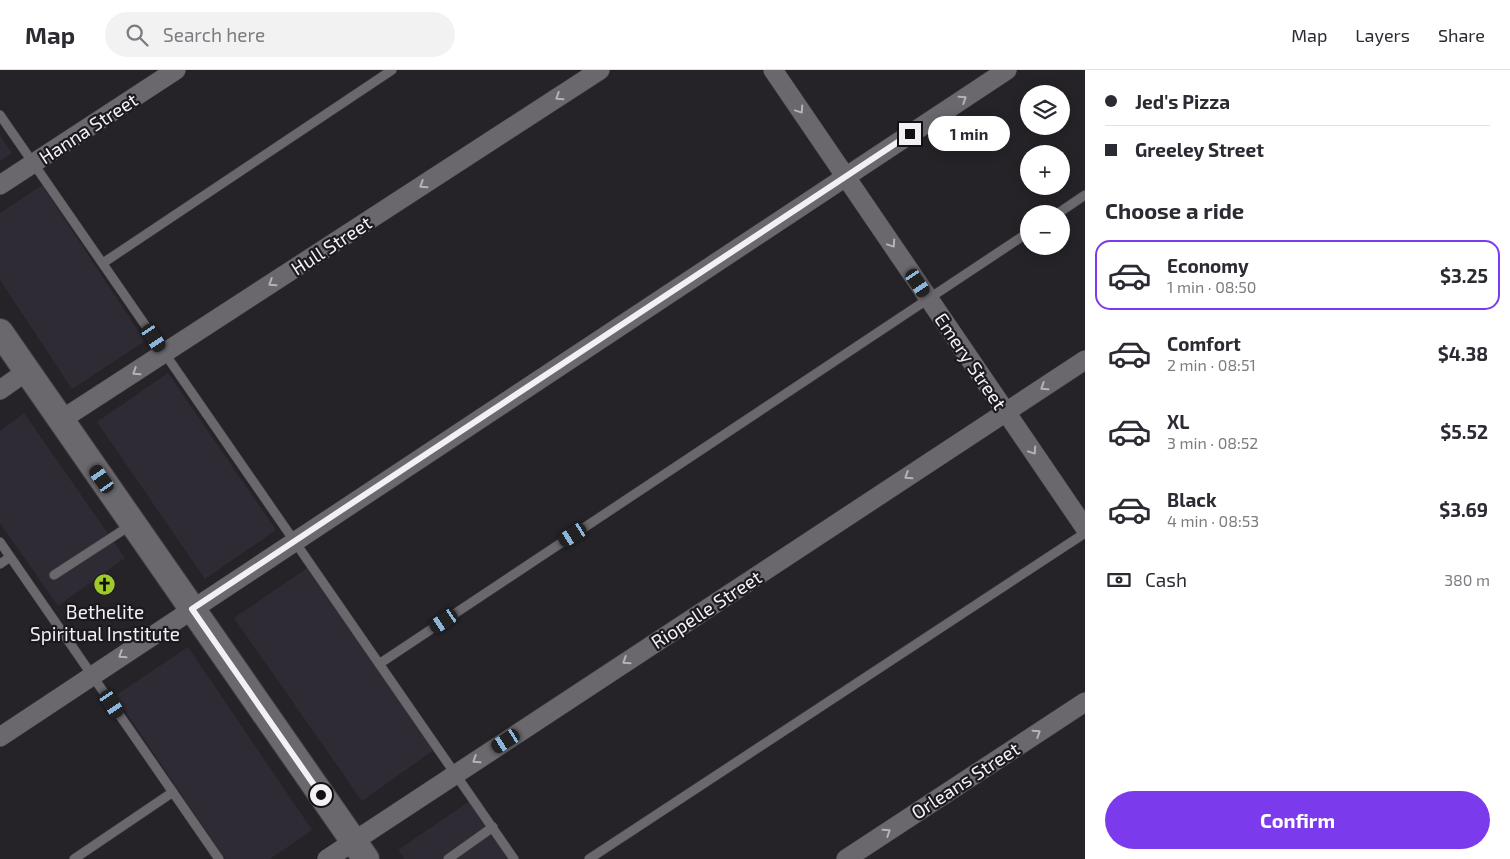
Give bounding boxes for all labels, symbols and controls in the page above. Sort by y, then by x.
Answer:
search box [105,12,455,57]
text: Map [25,20,75,49]
icon: search [123,21,151,49]
text: Search here [163,23,265,46]
text: Map [1291,24,1327,46]
text: Layers [1355,24,1410,46]
text: Share [1438,24,1485,46]
map controls [1020,85,1070,255]
button: layers [1020,85,1070,135]
street label: Hanna Street [34,88,142,168]
one-way arrow [555,90,564,100]
text: Jed's Pizza [1135,90,1230,113]
one-way arrow [957,96,966,105]
one-way arrow [794,105,804,114]
callout: 1 min [928,116,1010,152]
route end [899,123,921,145]
text: 1 min [950,124,988,143]
text: Greeley Street [1135,138,1264,161]
button: + [1020,145,1070,195]
one-way arrow [419,179,428,188]
text: Choose a ride [1105,197,1244,223]
button: − [1020,205,1070,255]
street label: Hull Street [286,210,376,280]
one-way arrow [886,239,895,248]
icon: car [1107,253,1152,298]
text: Economy [1167,254,1249,277]
text: $3.25 [1440,264,1488,287]
car [903,266,932,300]
one-way arrow [268,277,277,286]
text: 1 min · 08:50 [1167,277,1257,296]
street label: Emery Street [930,308,1012,414]
car [139,321,168,355]
icon: car [1107,331,1152,376]
text: Comfort [1167,332,1241,355]
text: $4.38 [1438,342,1488,365]
text: 2 min · 08:51 [1167,355,1256,374]
one-way arrow [132,365,141,375]
one-way arrow [1041,381,1050,390]
icon: car [1107,409,1152,454]
text: XL [1167,410,1189,433]
text: $5.52 [1440,420,1488,443]
text: 3 min · 08:52 [1167,433,1258,452]
one-way arrow [1027,445,1036,455]
car [87,462,116,496]
one-way arrow [905,470,914,479]
icon: car [1107,487,1152,532]
text: Black [1167,488,1217,511]
text: $3.69 [1439,498,1488,521]
text: 4 min · 08:53 [1167,511,1259,530]
car [556,521,589,549]
street label: Riopelle Street [646,565,766,653]
icon: cash [1105,566,1133,594]
text: Cash [1145,568,1187,591]
text: 380 m [1444,570,1490,589]
church icon: Bethelite Spiritual Institute [93,573,117,597]
place label: Bethelite Spiritual Institute [30,600,180,645]
car [427,606,460,636]
one-way arrow [119,649,128,658]
one-way arrow [623,655,632,665]
car [97,687,126,721]
car [489,727,522,755]
one-way arrow [1031,730,1041,739]
street label: Orleans Street [907,736,1023,824]
one-way arrow [472,754,482,763]
route start [310,784,332,806]
button: Confirm [1105,791,1490,849]
one-way arrow [881,829,890,838]

